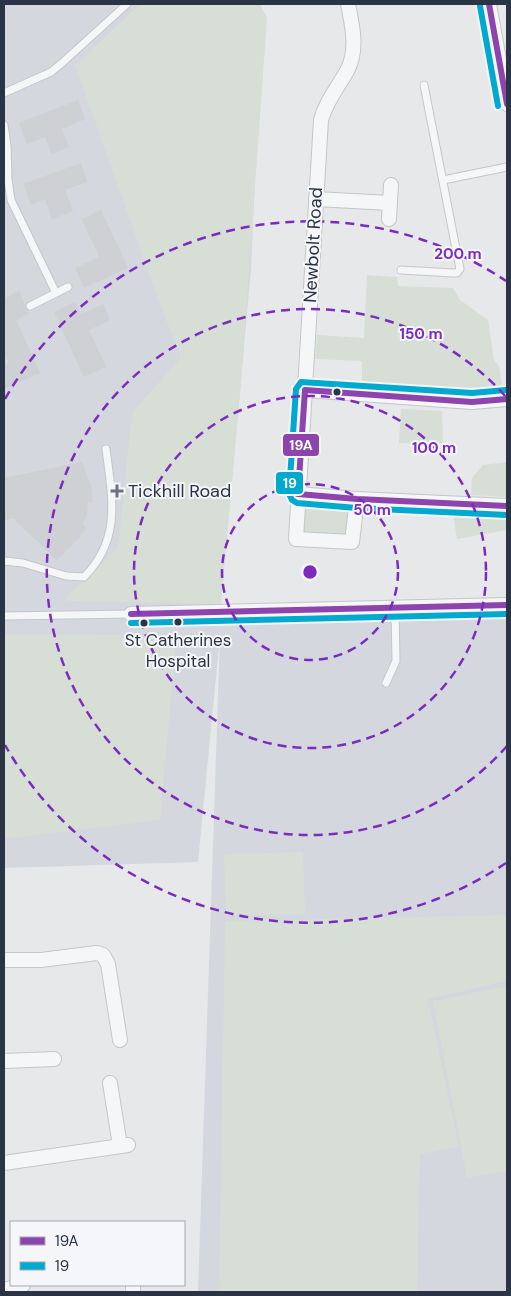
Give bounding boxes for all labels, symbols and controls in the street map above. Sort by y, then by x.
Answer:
street label: Newbolt Road [298,187,328,303]
text: 200 m [434,244,482,264]
text: 150 m [400,324,443,344]
unlabelled marker [332,387,342,397]
line badge: 19A [282,433,320,457]
text: 19A [289,436,313,454]
text: 100 m [412,438,456,458]
line badge: 19 [275,471,304,495]
text: 19 [283,474,297,492]
place label: Tickhill Road [128,479,231,503]
marker: Tickhill Road [110,484,124,498]
text: 50 m [353,500,391,520]
centre of rings [301,563,319,581]
marker: St Catherines Hospital [173,617,183,627]
unlabelled marker [139,618,149,628]
place label: St Catherines Hospital [125,629,231,672]
legend [10,1221,185,1286]
text: 19A [55,1231,78,1251]
text: 19 [55,1256,69,1276]

